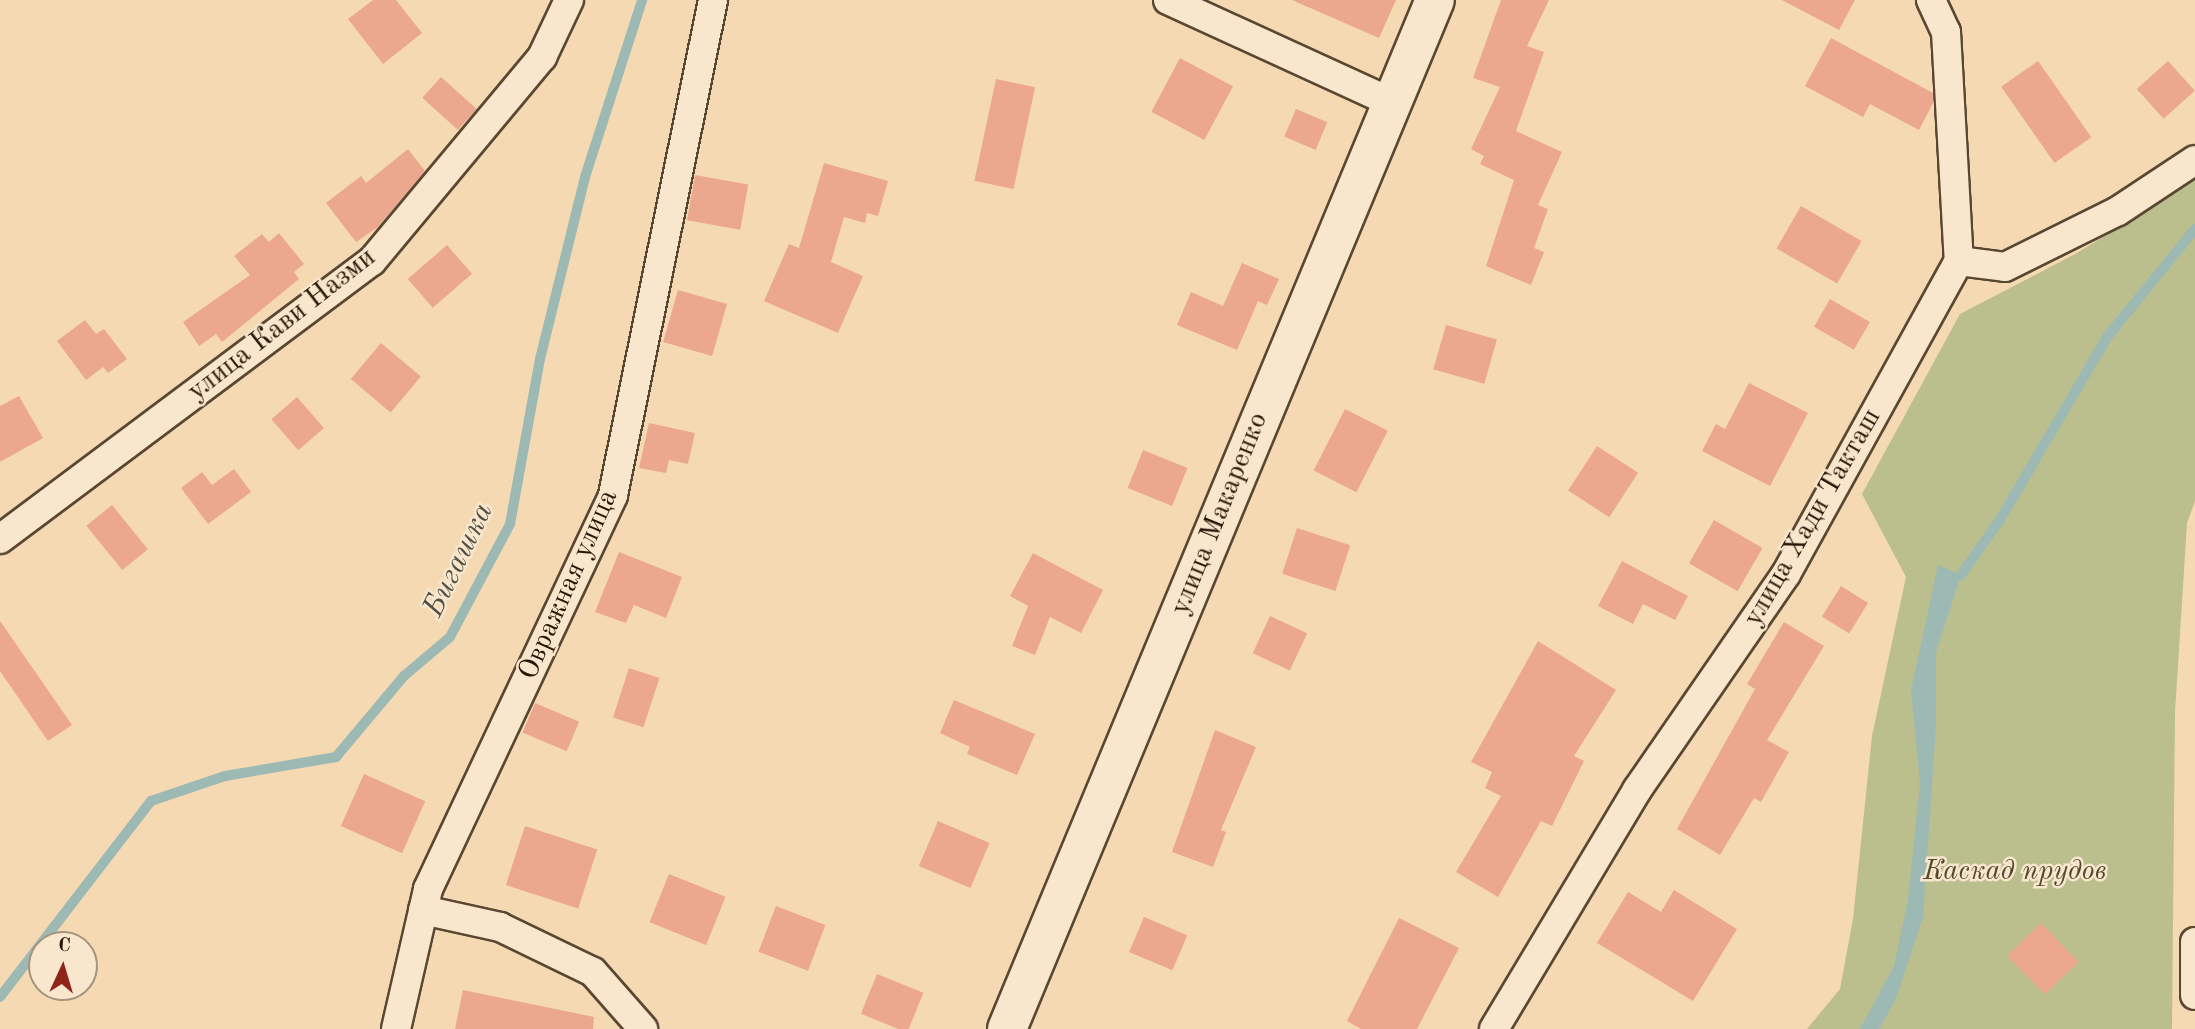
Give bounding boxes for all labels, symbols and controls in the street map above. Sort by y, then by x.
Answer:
street label: улица Кави Назми [181,241,383,409]
street label: улица Хади Такташ [1737,403,1889,633]
street label: улица Макаренко [1164,408,1276,620]
street label: Овражная улица [512,485,626,685]
water label: Бигашка [416,497,502,623]
park label: Каскад прудов [1924,855,2106,889]
north arrow [28,931,98,1001]
text: С [57,937,71,956]

